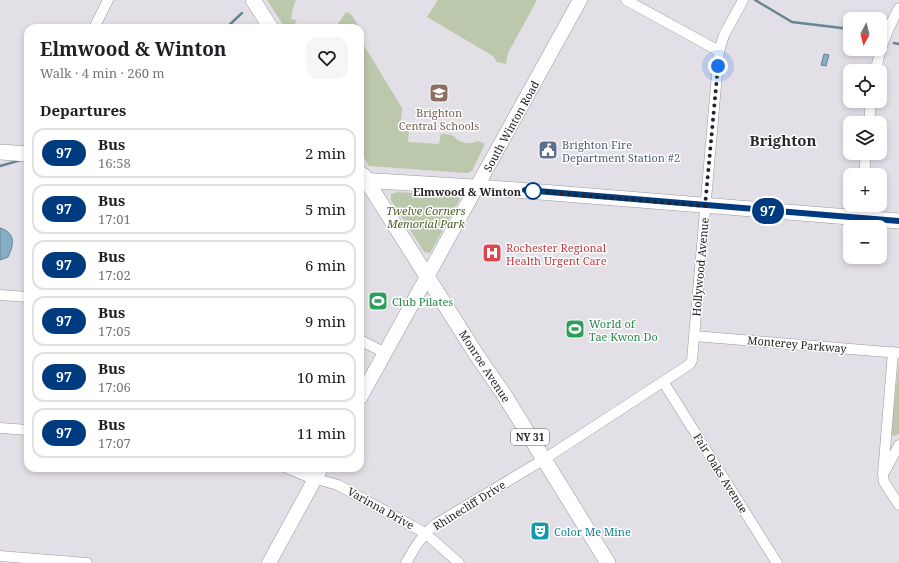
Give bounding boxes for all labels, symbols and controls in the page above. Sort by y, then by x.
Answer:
north arrow [843,12,887,56]
map controls [843,12,887,264]
text: Elmwood & Winton [40,36,227,62]
button: heart [306,37,348,79]
your location [708,56,728,76]
text: Walk · 4 min · 260 m [40,64,165,82]
button: locate [843,64,887,108]
street label: South Winton Road [480,78,542,174]
school or university icon: Brighton Central Schools [428,82,450,104]
text: Departures [40,100,126,120]
place label: Brighton Central Schools [399,105,479,133]
button: layers [843,116,887,160]
district label: Brighton [750,130,816,150]
text: Bus [98,134,125,154]
place label: Brighton Fire Department Station #2 [562,137,680,165]
public building icon: Brighton Fire Department Station #2 [537,139,559,161]
text: 97 [56,143,72,162]
text: 2 min [305,143,346,163]
text: 16:58 [98,154,131,172]
button: + [843,168,887,212]
marker: Elmwood & Winton [524,182,542,200]
place label: Elmwood & Winton [413,184,522,199]
text: Bus [98,190,125,210]
line badge: 97 [750,198,786,224]
text: 97 [56,199,72,218]
text: 5 min [305,199,346,219]
text: 97 [760,201,776,220]
park label: Twelve Corners Memorial Park [386,203,466,231]
text: 17:01 [98,210,131,228]
street label: Hollywood Avenue [688,217,712,317]
button: − [843,220,887,264]
place label: Rochester Regional Health Urgent Care [506,240,607,268]
hospital icon: Rochester Regional Health Urgent Care [481,242,503,264]
text: Bus [98,246,125,266]
text: 97 [56,255,72,274]
text: 6 min [305,255,346,275]
text: 17:02 [98,266,131,284]
sports icon: Club Pilates [367,290,389,312]
place label: Club Pilates [392,294,453,309]
text: Bus [98,302,125,322]
text: 97 [56,311,72,330]
text: 9 min [305,311,346,331]
place label: World of Tae Kwon Do [589,316,658,344]
sports icon: World of Tae Kwon Do [564,318,586,340]
text: 17:05 [98,322,131,340]
street label: Monroe Avenue [456,327,514,405]
street label: Monterey Parkway [747,332,848,356]
text: Bus [98,358,125,378]
text: 97 [56,367,72,386]
text: 10 min [297,367,346,387]
text: 17:06 [98,378,131,396]
text: Bus [98,414,125,434]
text: 97 [56,423,72,442]
text: 11 min [297,423,346,443]
road number: NY 31 [511,429,549,445]
street label: Fair Oaks Avenue [690,430,752,516]
text: 17:07 [98,434,131,452]
street label: Rhinecliff Drive [430,477,508,533]
street label: Varinna Drive [345,484,417,533]
theatre icon: Color Me Mine [529,520,551,542]
place label: Color Me Mine [554,524,631,539]

